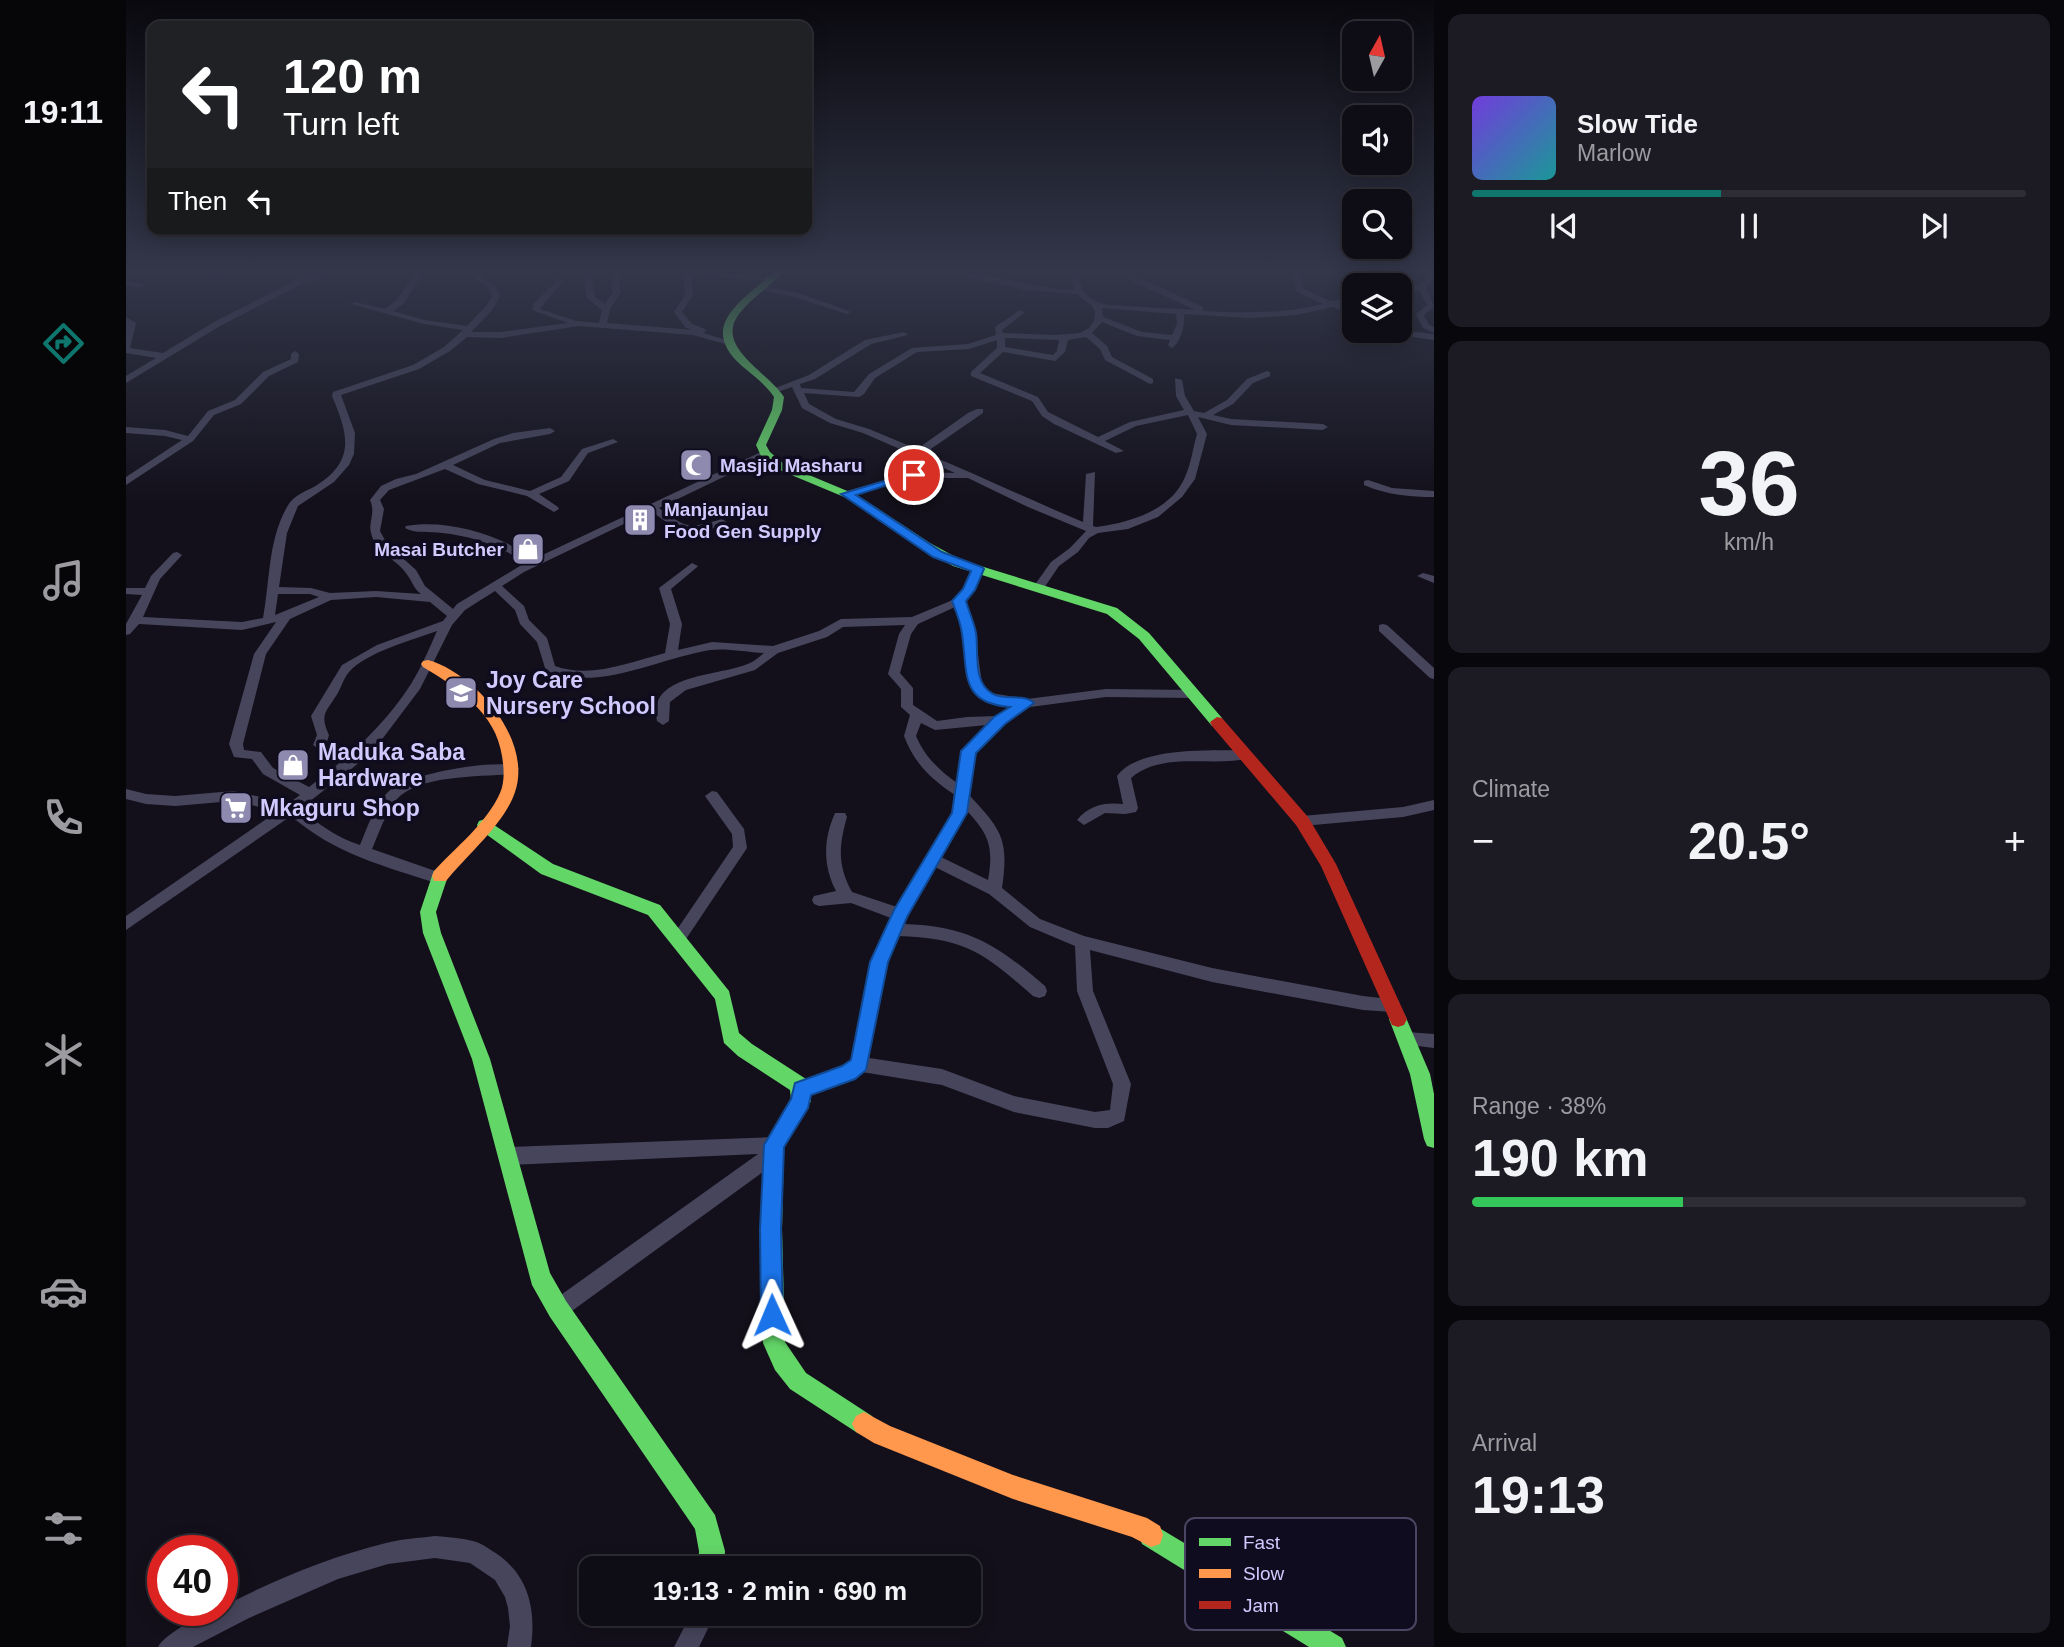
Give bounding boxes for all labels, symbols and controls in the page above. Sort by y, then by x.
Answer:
north arrow [1342,21,1412,91]
map controls [1342,21,1412,343]
icon: left [168,49,259,140]
text: 120 m [283,49,422,103]
text: 19:11 [23,94,103,130]
button: sound [1342,105,1412,175]
text: Turn left [283,106,399,142]
text: Slow Tide [1577,109,1698,139]
text: Marlow [1577,140,1651,166]
icon: left [241,182,279,220]
text: Then [168,186,227,216]
button: search [1342,189,1412,259]
icon: previous [1545,207,1583,245]
icon: pause [1730,207,1768,245]
icon: next [1915,207,1953,245]
button: layers [1342,273,1412,343]
icon: directions [39,319,88,368]
text: 36 [1698,433,1800,534]
pin [884,445,944,505]
mosque icon: Masjid Masharu [677,446,715,484]
place label: Masjid Masharu [720,455,863,476]
icon: arrive [895,456,933,494]
place label: Manjaunjau Food Gen Supply [664,499,822,542]
building icon: Manjaunjau Food Gen Supply [621,501,659,539]
text: km/h [1724,529,1774,555]
shop icon: Masai Butcher [509,530,547,568]
place label: Masai Butcher [374,539,505,560]
icon: music [39,556,88,605]
place label: Joy Care Nursery School [486,667,656,719]
school or university icon: Joy Care Nursery School [442,674,480,712]
place label: Maduka Saba Hardware [318,739,465,791]
shop icon: Maduka Saba Hardware [274,746,312,784]
text: Climate [1472,776,1550,802]
supermarket icon: Mkaguru Shop [217,789,255,827]
icon: phone [39,793,88,842]
place label: Mkaguru Shop [260,795,420,821]
text: 20.5° [1688,812,1810,870]
text: − [1472,820,1494,862]
text: + [2004,820,2026,862]
icon: climate [39,1030,88,1079]
text: Range · 38% [1472,1093,1606,1119]
text: 190 km [1472,1129,1648,1187]
icon: car [39,1267,88,1316]
position arrow [735,1278,809,1352]
text: Arrival [1472,1430,1537,1456]
text: 19:13 [1472,1466,1605,1524]
icon: filters [39,1504,88,1553]
legend [1185,1518,1416,1630]
text: Fast [1243,1532,1281,1553]
speed limit sign: 40 [147,1535,238,1626]
text: Slow [1243,1563,1284,1584]
text: 19:13 · 2 min · 690 m [653,1576,907,1606]
text: Jam [1243,1595,1279,1616]

